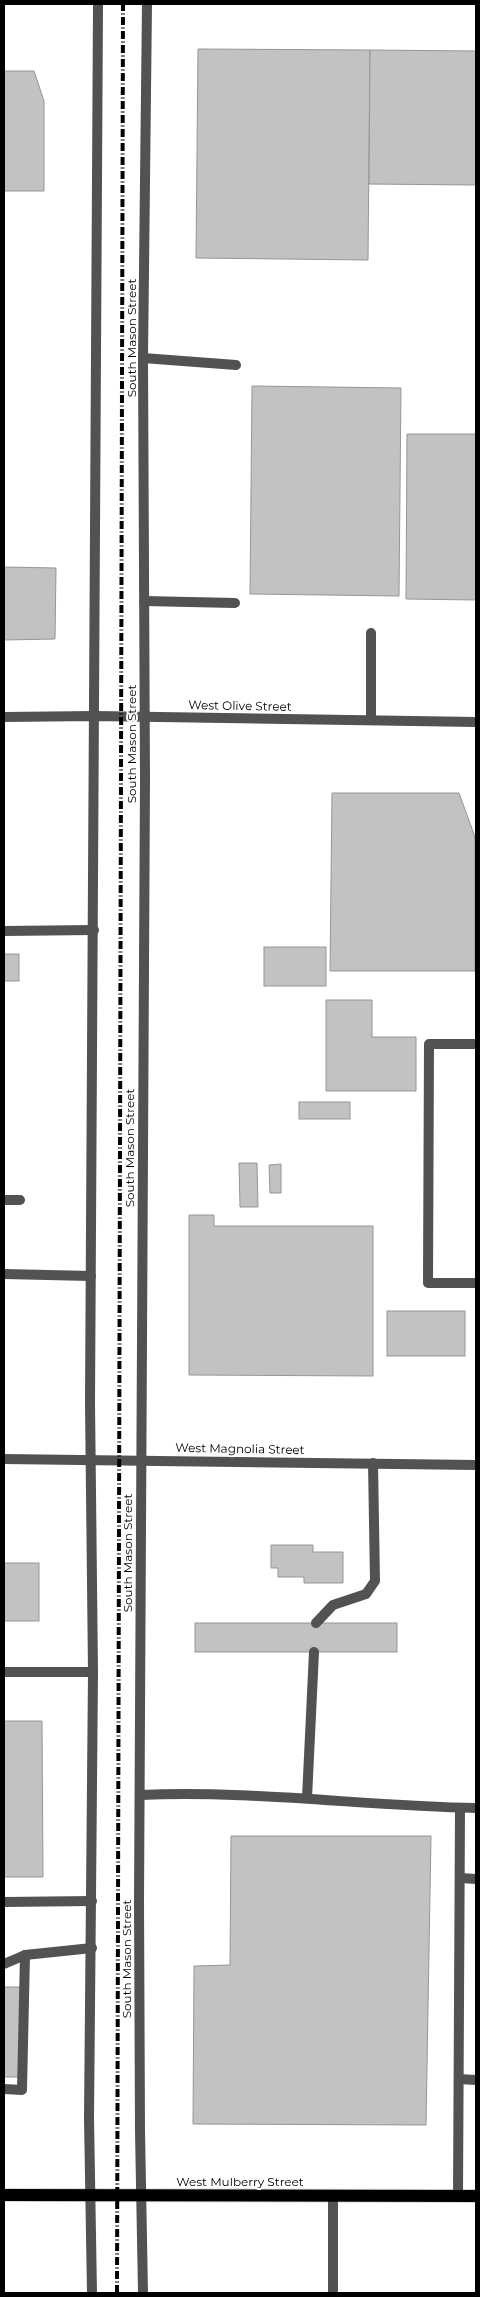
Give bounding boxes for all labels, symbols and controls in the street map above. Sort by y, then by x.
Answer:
street label: South Mason Street [124,279,139,397]
street label: South Mason Street [124,685,139,803]
street label: West Olive Street [188,697,292,714]
street label: South Mason Street [122,1089,137,1207]
street label: West Magnolia Street [175,1440,305,1457]
street label: South Mason Street [120,1494,135,1612]
street label: South Mason Street [119,1900,134,2018]
street label: West Mulberry Street [176,2174,304,2189]

